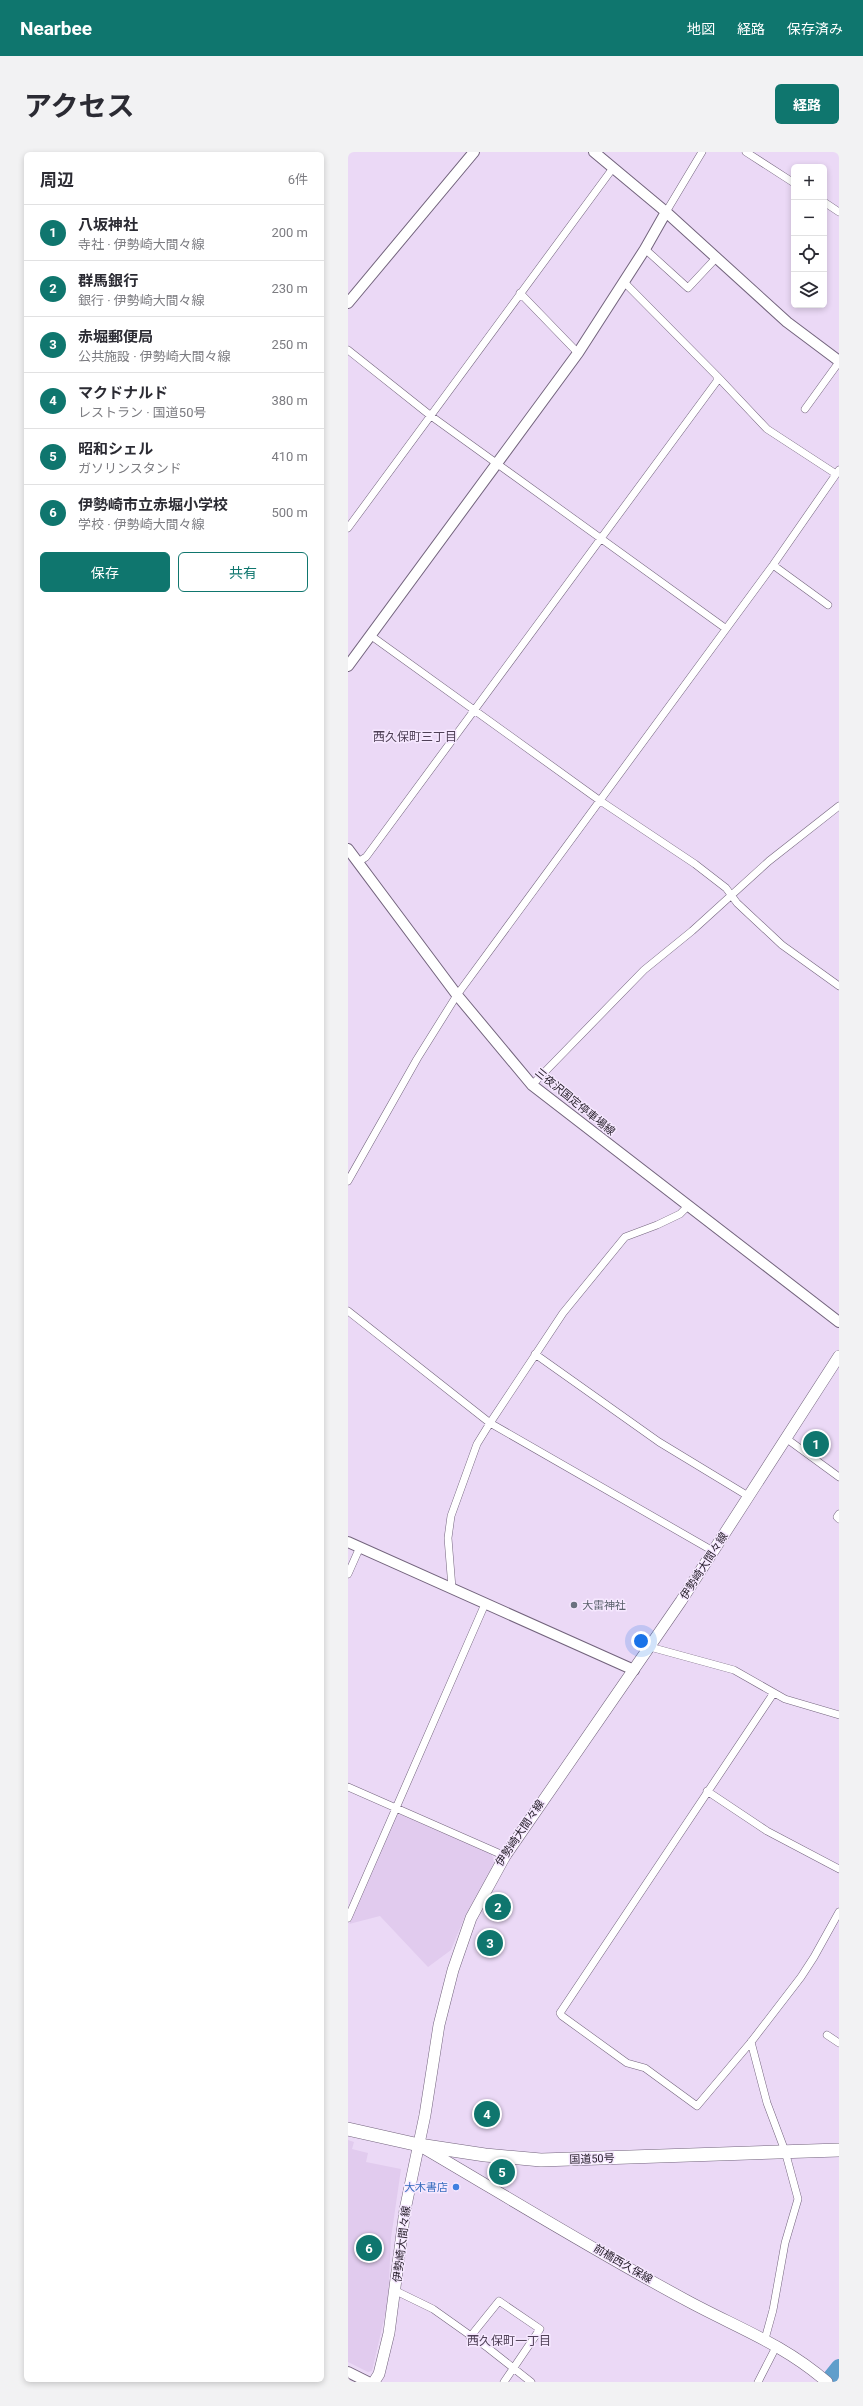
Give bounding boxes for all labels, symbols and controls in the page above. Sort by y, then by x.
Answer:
text: Nearbee [20,17,92,40]
text: 地図 [687,21,715,37]
text: 経路 [737,21,765,37]
text: 保存済み [787,21,843,37]
button: 経路 [775,84,839,124]
text: アクセス [24,90,135,123]
map controls [791,164,827,308]
button: + [791,164,827,200]
text: 周辺 [40,170,74,190]
text: 6件 [288,172,308,187]
button: − [791,200,827,236]
text: 八坂神社 [78,216,138,234]
text: 1 [49,225,57,240]
text: 200 m [271,225,308,240]
button: locate [791,236,827,272]
text: 寺社 · 伊勢崎大間々線 [78,237,205,252]
text: 群馬銀行 [78,272,138,290]
button: layers [791,272,827,308]
text: 2 [49,281,57,296]
text: 230 m [271,281,308,296]
text: 銀行 · 伊勢崎大間々線 [78,293,205,308]
text: 赤堀郵便局 [78,328,153,346]
text: 3 [49,337,57,352]
text: 250 m [271,337,308,352]
text: 公共施設 · 伊勢崎大間々線 [78,349,231,364]
text: マクドナルド [78,384,168,402]
text: 4 [49,393,57,408]
text: 380 m [271,393,308,408]
text: レストラン · 国道50号 [78,405,206,420]
text: 昭和シェル [78,440,153,458]
text: 5 [49,449,57,464]
text: 410 m [271,449,308,464]
text: ガソリンスタンド [78,461,182,476]
text: 伊勢崎市立赤堀小学校 [78,496,228,514]
text: 6 [49,505,57,520]
text: 500 m [271,505,308,520]
text: 学校 · 伊勢崎大間々線 [78,517,205,532]
button: 保存 [40,552,170,592]
button: 共有 [178,552,308,592]
district label: 西久保町三丁目 [373,730,457,744]
street label: 三夜沢国定停車場線 [532,1066,618,1138]
pin: 1 [803,1429,829,1459]
street label: 伊勢崎大間々線 [678,1530,730,1602]
place label: 大雷神社 [582,1599,626,1612]
marker: 大雷神社 [569,1600,579,1610]
your location [631,1631,651,1651]
street label: 伊勢崎大間々線 [493,1797,547,1869]
pin: 2 [485,1892,511,1922]
pin: 3 [477,1928,503,1958]
pin: 4 [474,2099,500,2129]
street label: 国道50号 [569,2152,615,2166]
pin: 5 [489,2157,515,2187]
place label: 大木書店 [404,2181,448,2194]
marker: 大木書店 [451,2182,461,2192]
street label: 伊勢崎大間々線 [391,2205,413,2283]
pin: 6 [356,2233,382,2263]
street label: 前橋西久保線 [591,2242,655,2286]
district label: 西久保町一丁目 [467,2334,551,2348]

